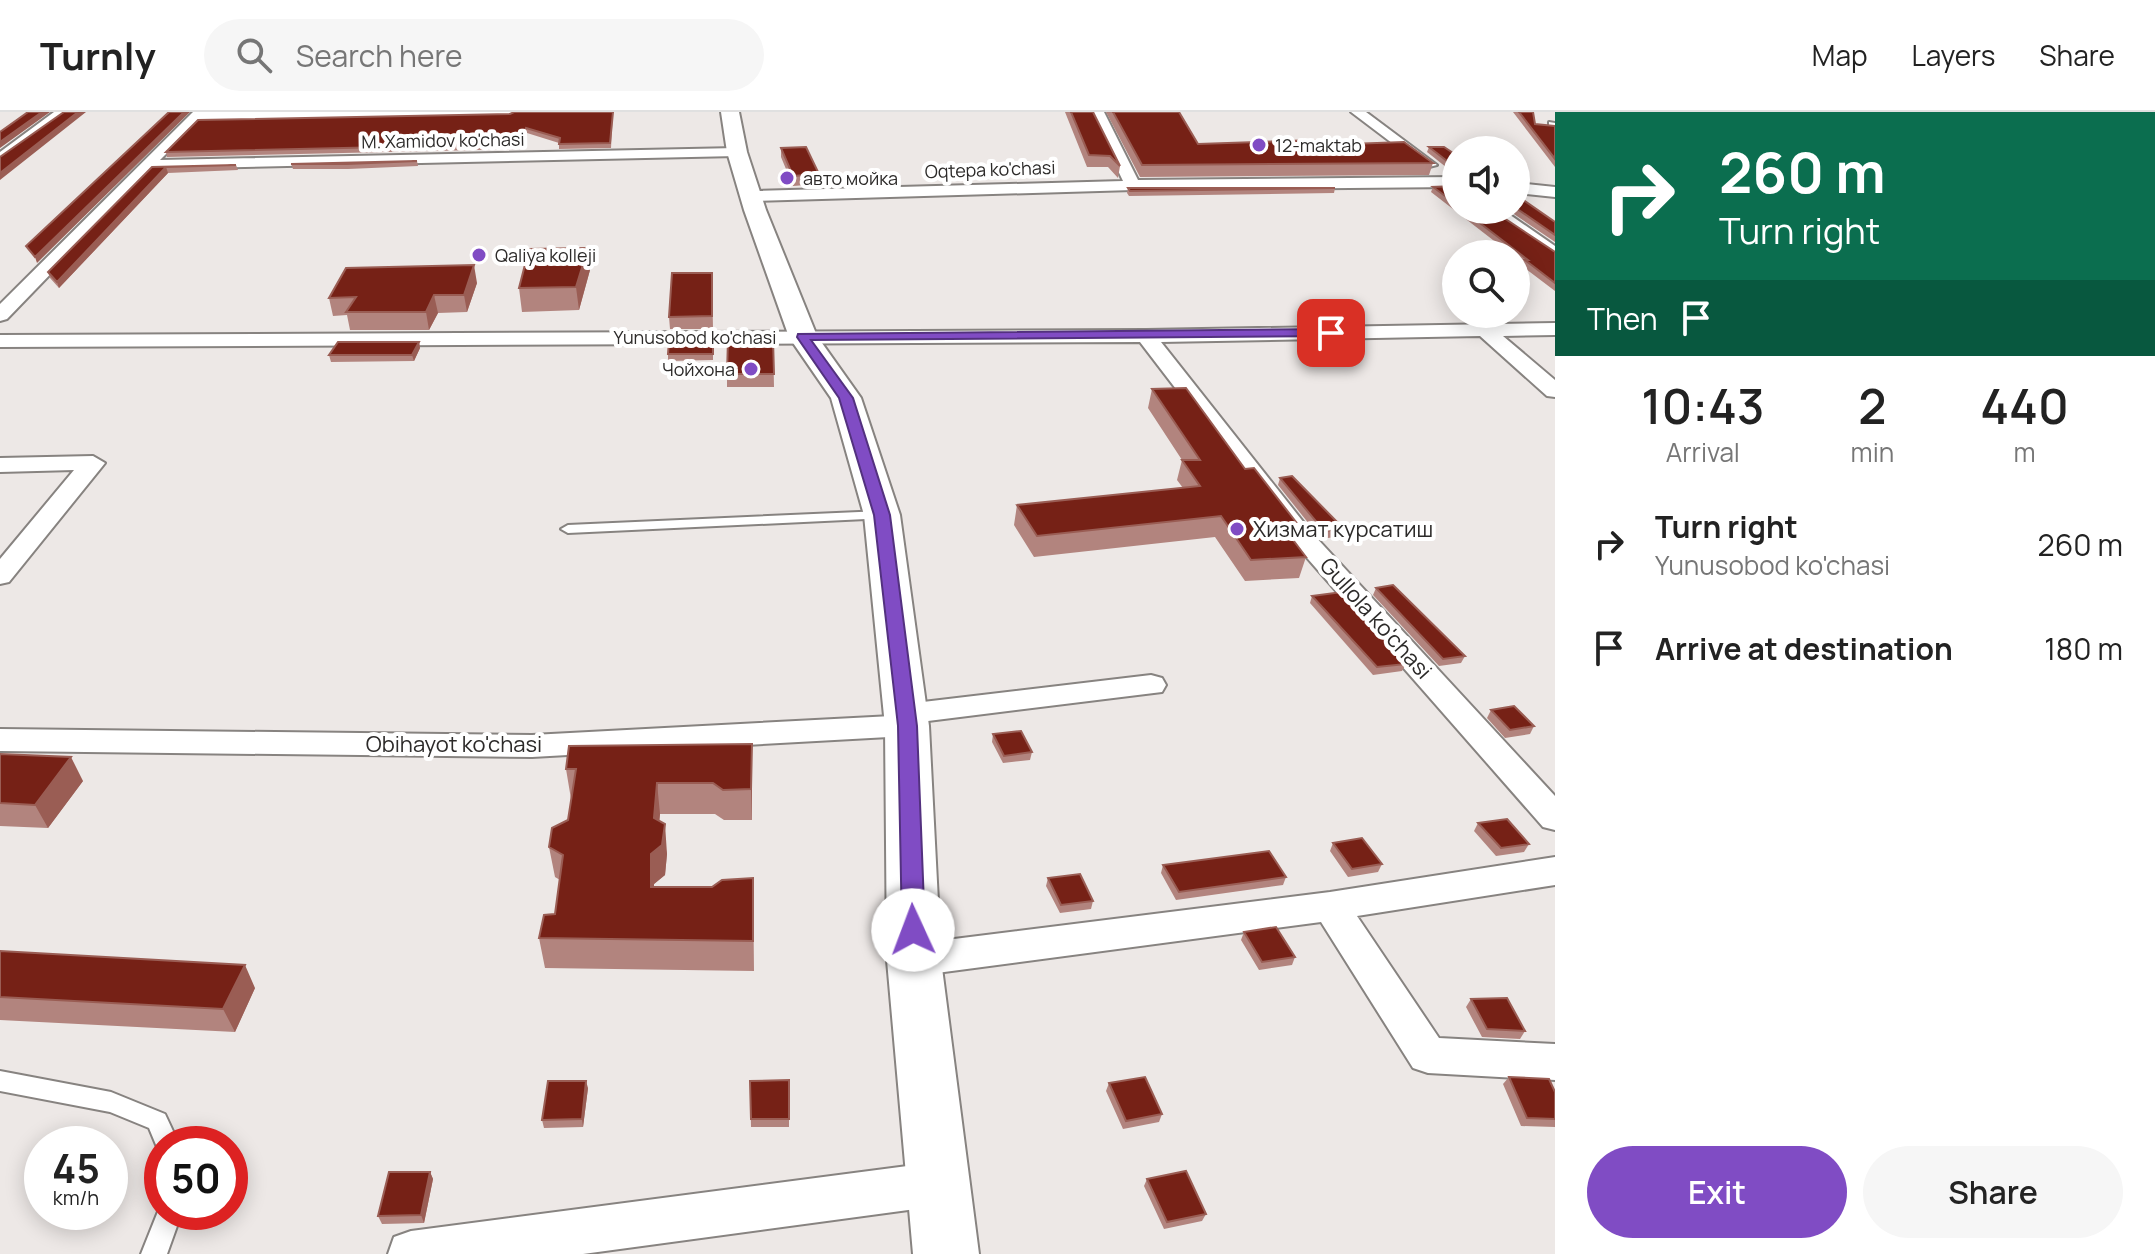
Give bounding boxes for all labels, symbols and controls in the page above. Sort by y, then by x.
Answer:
search box [204,19,764,91]
text: Turnly [40,29,156,81]
icon: search [232,33,276,77]
text: Search here [296,35,463,76]
text: Map [1812,36,1868,74]
text: Layers [1912,36,1995,74]
text: Share [2039,36,2115,74]
street label: M. Xamidov ko'chasi [361,127,525,153]
place label: 12-maktab [1275,133,1362,157]
text: 260 m [1719,133,1886,210]
marker: 12-maktab [1250,136,1268,154]
map controls [1442,136,1530,328]
button: sound [1442,136,1530,224]
icon: right [1587,144,1691,248]
street label: Oqtepa ko'chasi [924,155,1056,183]
place label: авто мойка [803,166,898,190]
marker: авто мойка [778,169,796,187]
text: Turn right [1719,206,1880,255]
button: search [1442,240,1530,328]
place label: Qaliya kolleji [495,243,596,267]
marker: Qaliya kolleji [470,246,488,264]
icon: arrive [1674,296,1718,340]
text: Then [1587,298,1658,339]
pin [1297,299,1365,367]
icon: arrive [1309,311,1353,355]
street label: Yunusobod ko'chasi [614,325,776,349]
place label: Чойхона [662,357,735,381]
marker: Чойхона [742,360,760,378]
text: 10:43 [1641,373,1764,438]
text: 2 [1858,373,1886,438]
text: 440 [1980,373,2069,438]
text: Arrival [1666,434,1740,470]
text: min [1851,434,1894,470]
text: m [2014,434,2036,470]
text: Turn right [1655,506,1798,547]
place label: Хизмат курсатиш [1253,514,1433,544]
marker: Хизмат курсатиш [1228,520,1246,538]
icon: right [1587,522,1631,566]
text: 260 m [2038,524,2123,565]
text: Yunusobod ko'chasi [1655,547,1890,583]
street label: Gullola ko'chasi [1313,551,1439,685]
icon: arrive [1587,626,1631,670]
text: Arrive at destination [1655,628,1953,669]
text: 180 m [2044,628,2123,669]
street label: Obihayot ko'chasi [366,729,542,759]
position arrow [871,888,955,972]
speed limit sign: 50 [144,1126,248,1230]
text: 45 [52,1140,100,1195]
button: Exit [1587,1146,1847,1238]
button: Share [1863,1146,2123,1238]
text: km/h [53,1184,99,1211]

